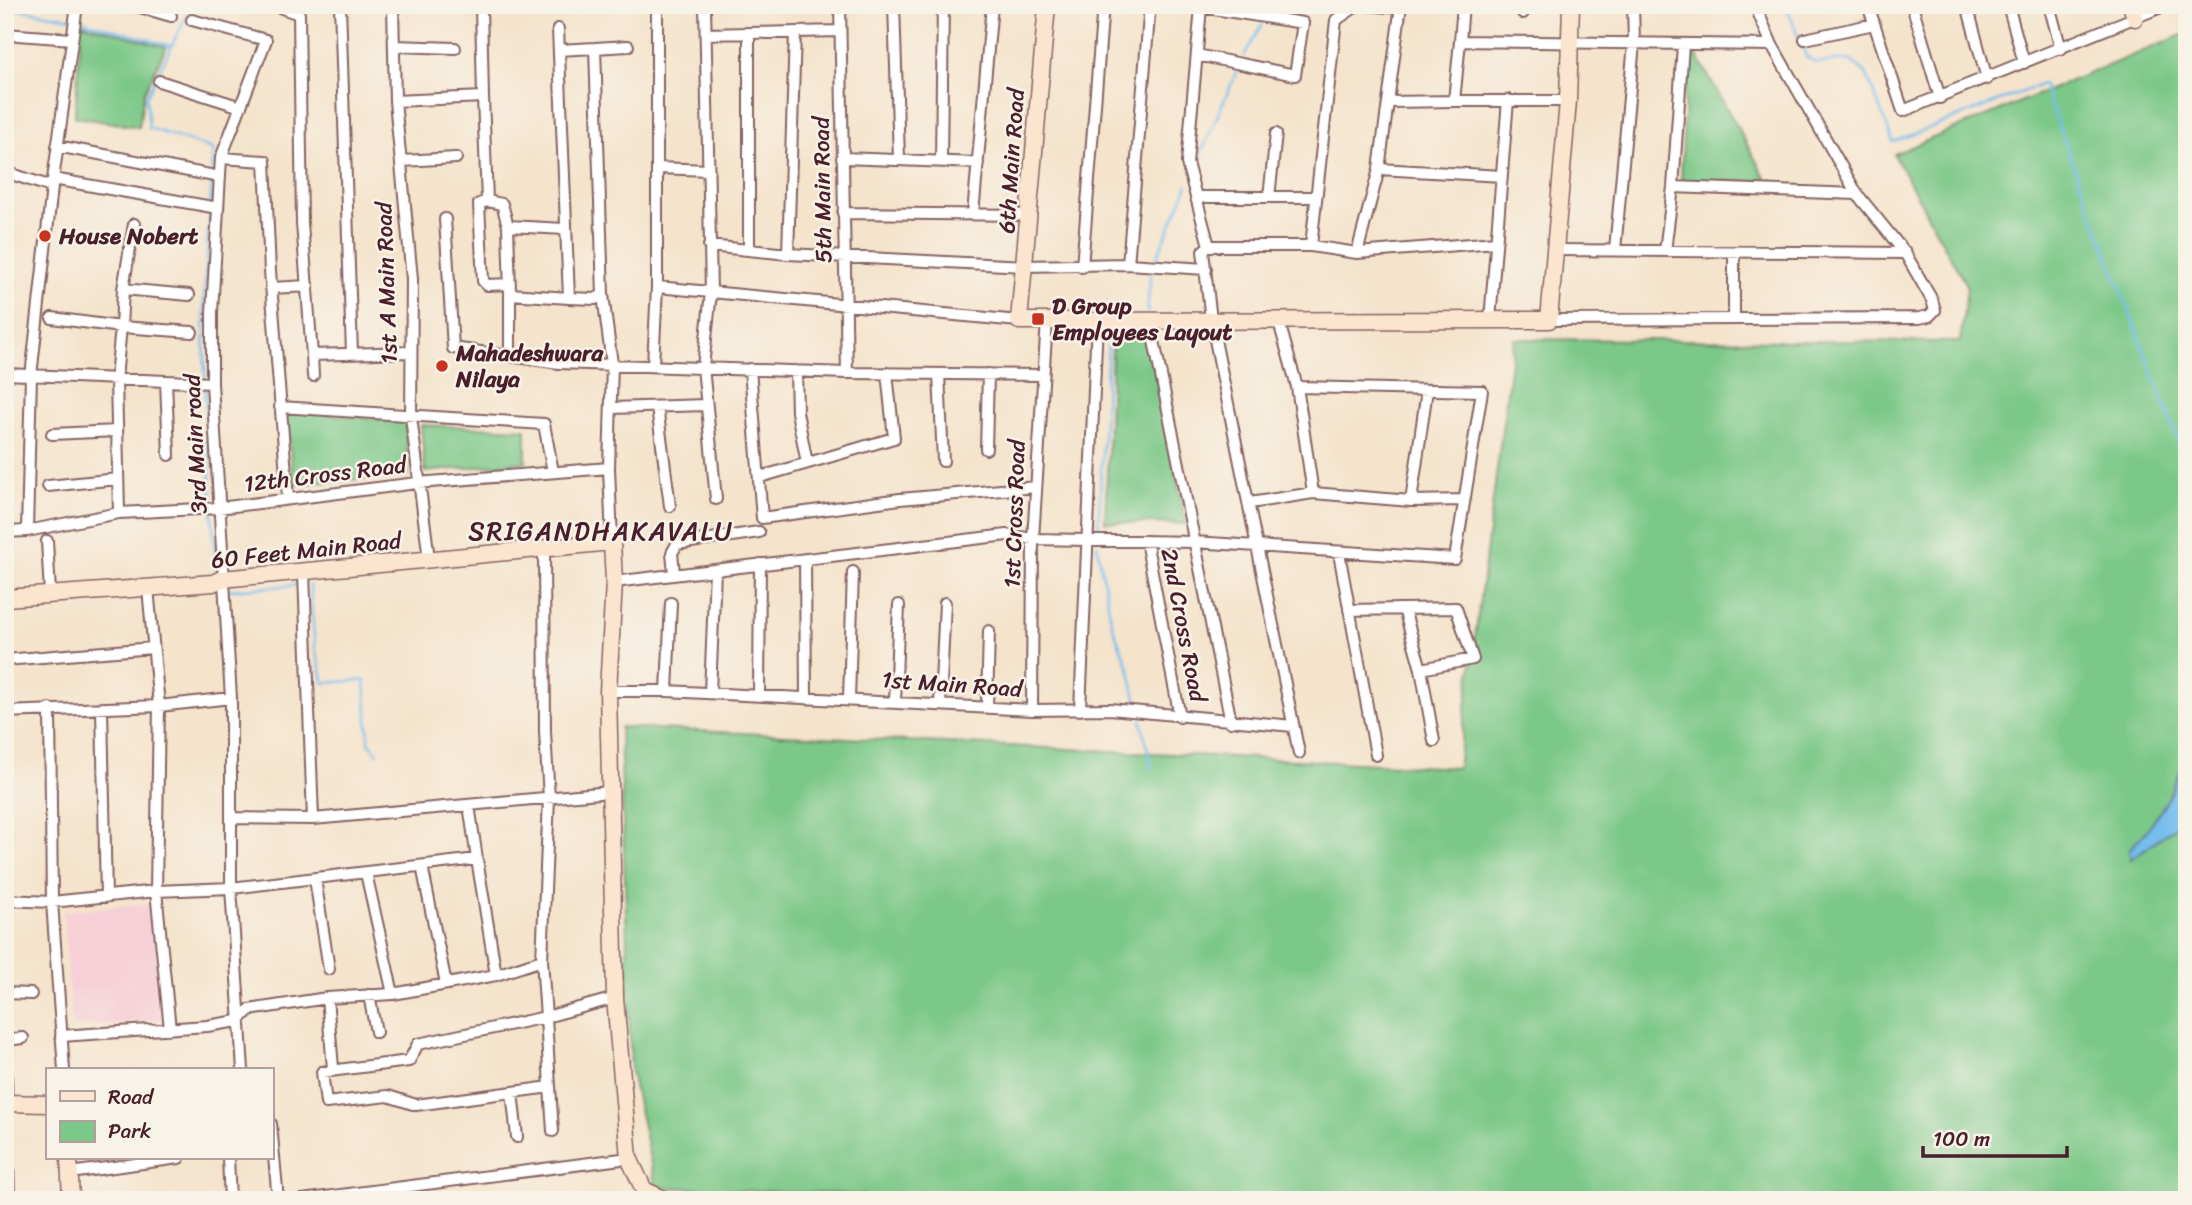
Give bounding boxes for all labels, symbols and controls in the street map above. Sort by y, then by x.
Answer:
street label: 6th Main Road [986,85,1037,235]
street label: 5th Main Road [801,115,844,263]
street label: 1st A Main Road [363,200,410,364]
place label: House Nobert [58,216,198,257]
marker: House Nobert [37,228,53,244]
place label: D Group Employees Layout [1052,286,1232,353]
marker: D Group Employees Layout [1030,311,1046,327]
place label: Mahadeshwara Nilaya [455,333,604,400]
marker: Mahadeshwara Nilaya [434,358,450,374]
street label: 3rd Main road [171,371,220,515]
street label: 1st Cross Road [991,437,1038,589]
street label: 12th Cross Road [242,444,410,505]
district label: SRIGANDHAKAVALU [468,508,734,554]
street label: 60 Feet Main Road [209,520,405,581]
street label: 2nd Cross Road [1149,545,1219,707]
street label: 1st Main Road [880,659,1025,710]
legend [46,1068,273,1160]
text: Road [108,1078,155,1116]
text: Park [108,1112,151,1150]
scale bar [1923,1114,2066,1158]
text: 100 m [1933,1120,1990,1158]

